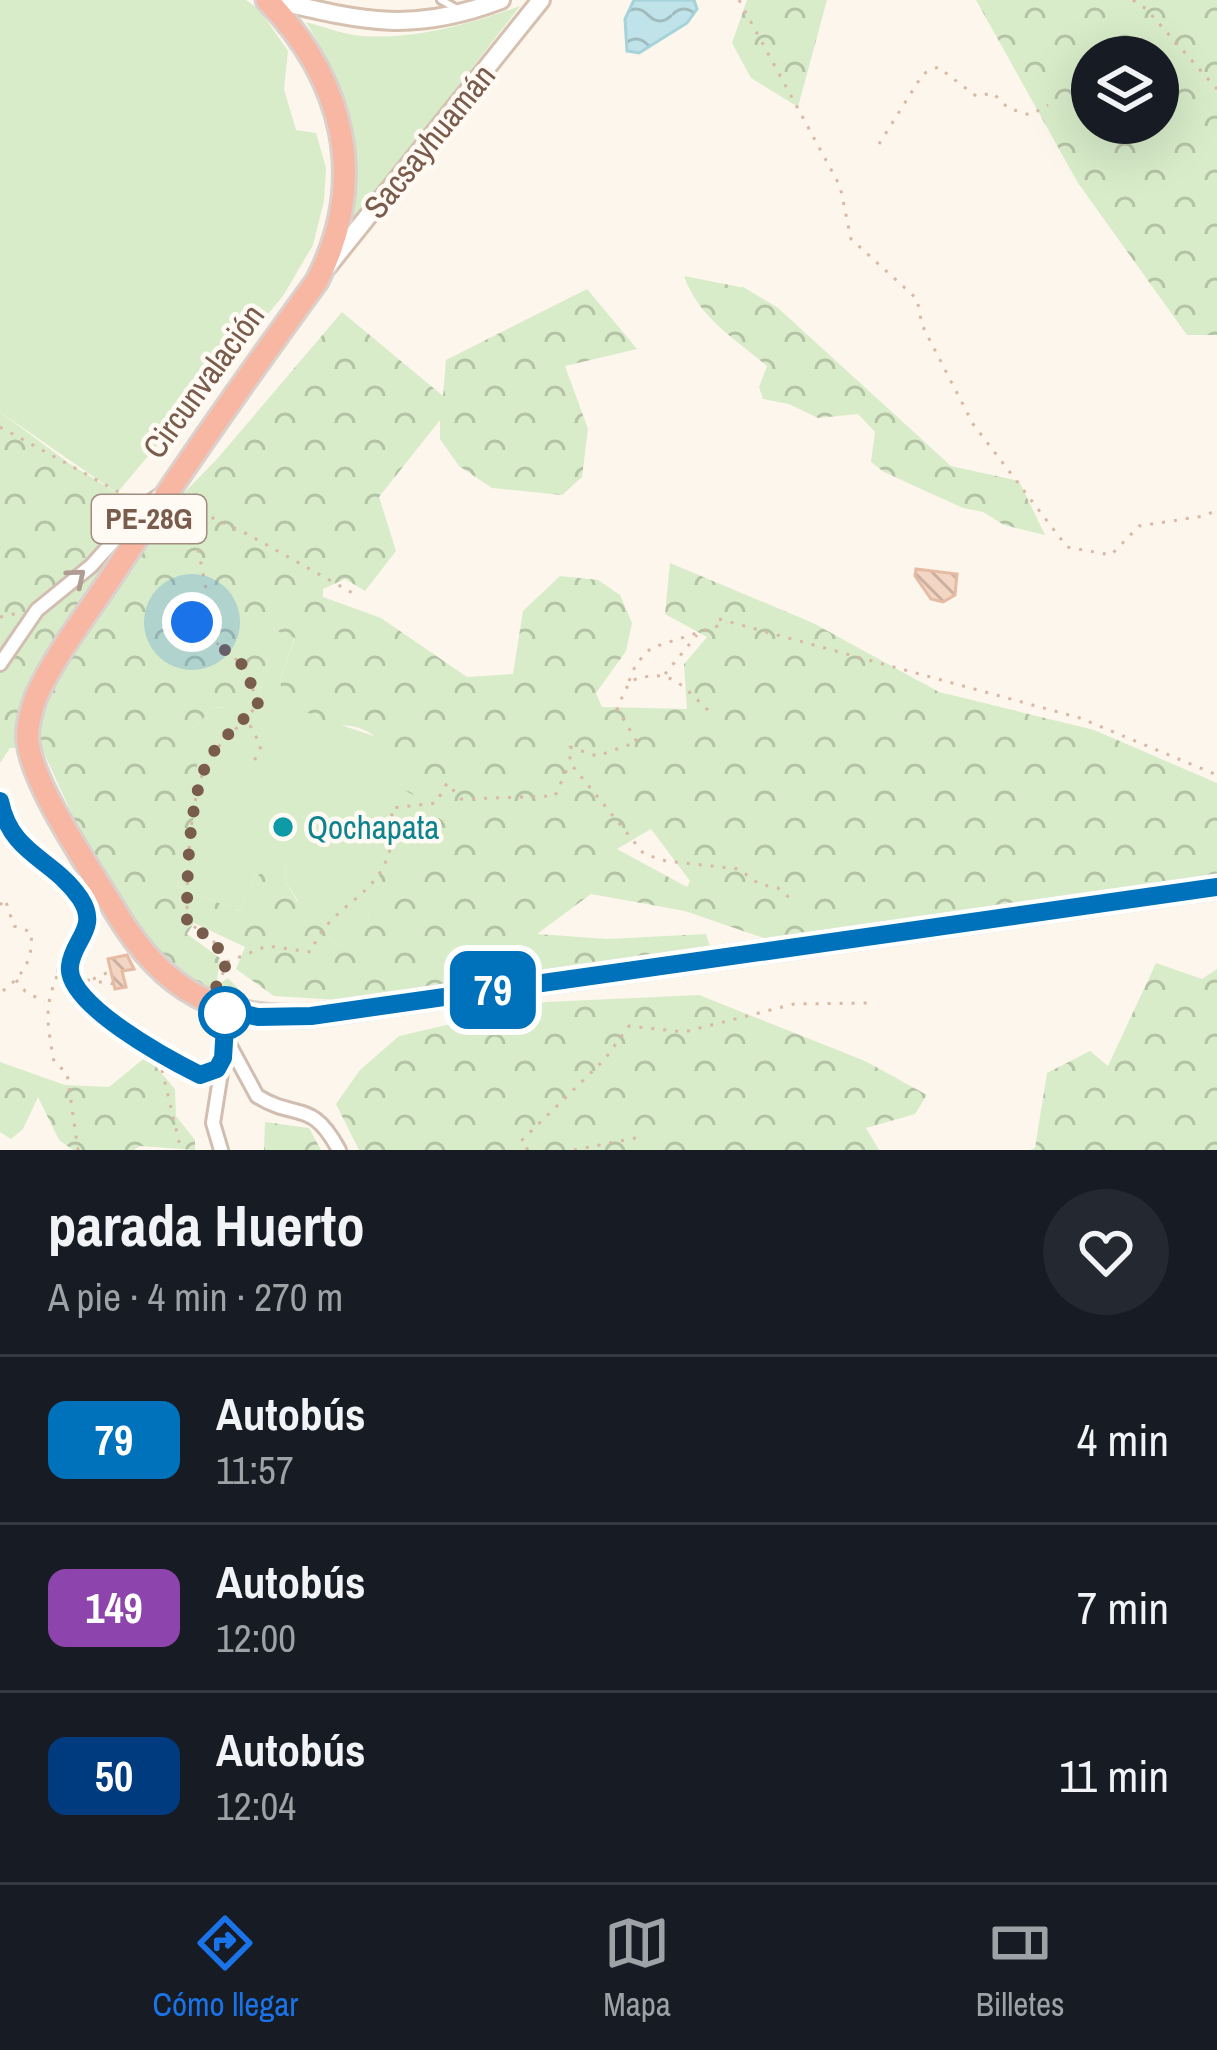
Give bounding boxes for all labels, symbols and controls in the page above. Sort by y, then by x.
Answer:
map controls [1071,36,1179,144]
button: layers [1071,36,1179,144]
street label: Sacsayhuamán [353,55,505,227]
street label: Circunvalación [132,295,274,467]
road number: PE-28G [92,495,206,543]
one-way arrow [63,570,85,591]
your location [162,592,222,652]
place label: Qochapata [307,805,439,849]
marker: Qochapata [270,814,296,840]
line badge: 79 [439,951,547,1029]
text: 79 [474,962,512,1018]
unlabelled marker [200,988,250,1038]
text: parada Huerto [48,1187,365,1264]
button: heart [1043,1189,1169,1315]
text: A pie · 4 min · 270 m [48,1271,343,1323]
text: Autobús [216,1383,366,1444]
text: 4 min [1077,1409,1169,1470]
text: 79 [95,1412,133,1468]
text: 11:57 [216,1444,294,1496]
text: Autobús [216,1551,366,1612]
text: 7 min [1077,1577,1169,1638]
text: 149 [85,1580,143,1636]
text: 12:00 [216,1612,296,1664]
text: Autobús [216,1719,366,1780]
text: 11 min [1059,1745,1169,1806]
text: 50 [95,1748,133,1804]
text: 12:04 [216,1780,296,1832]
tab: Cómo llegar [152,1910,298,2026]
tab: Mapa [603,1910,671,2026]
tab: Billetes [976,1910,1065,2026]

